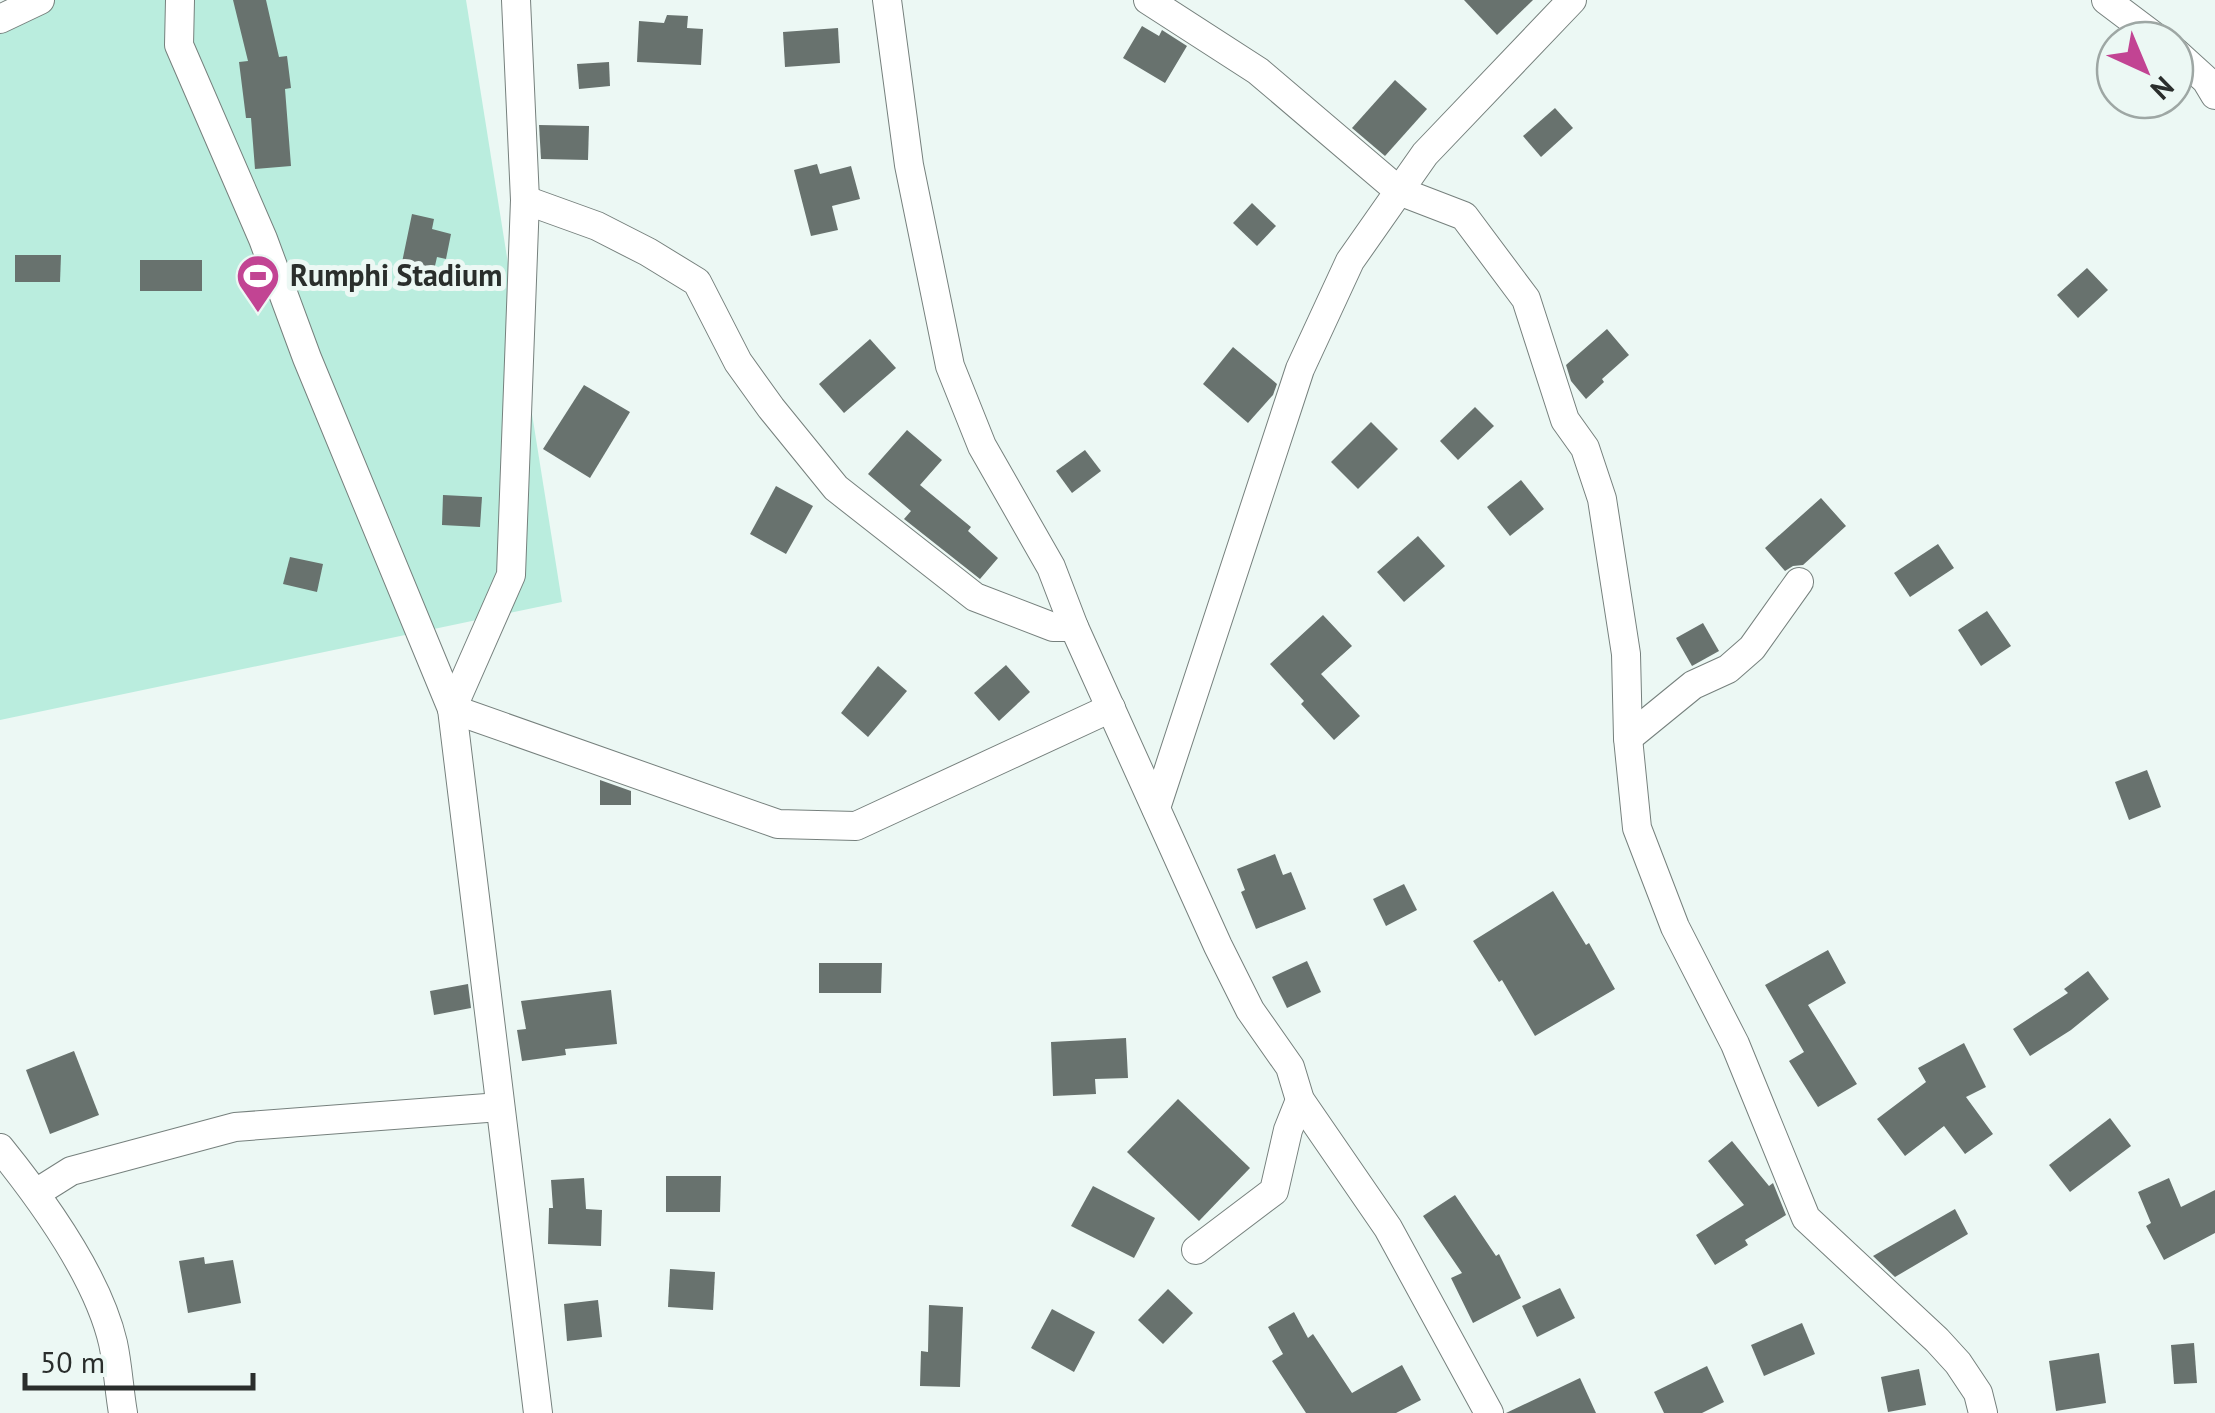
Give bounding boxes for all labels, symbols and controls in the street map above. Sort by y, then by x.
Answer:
north arrow [2095,20,2195,120]
text: N [2143,69,2182,108]
sports icon: Rumphi Stadium [235,253,281,314]
place label: Rumphi Stadium [290,255,502,294]
scale bar [25,1328,252,1390]
text: 50 m [40,1342,105,1381]

